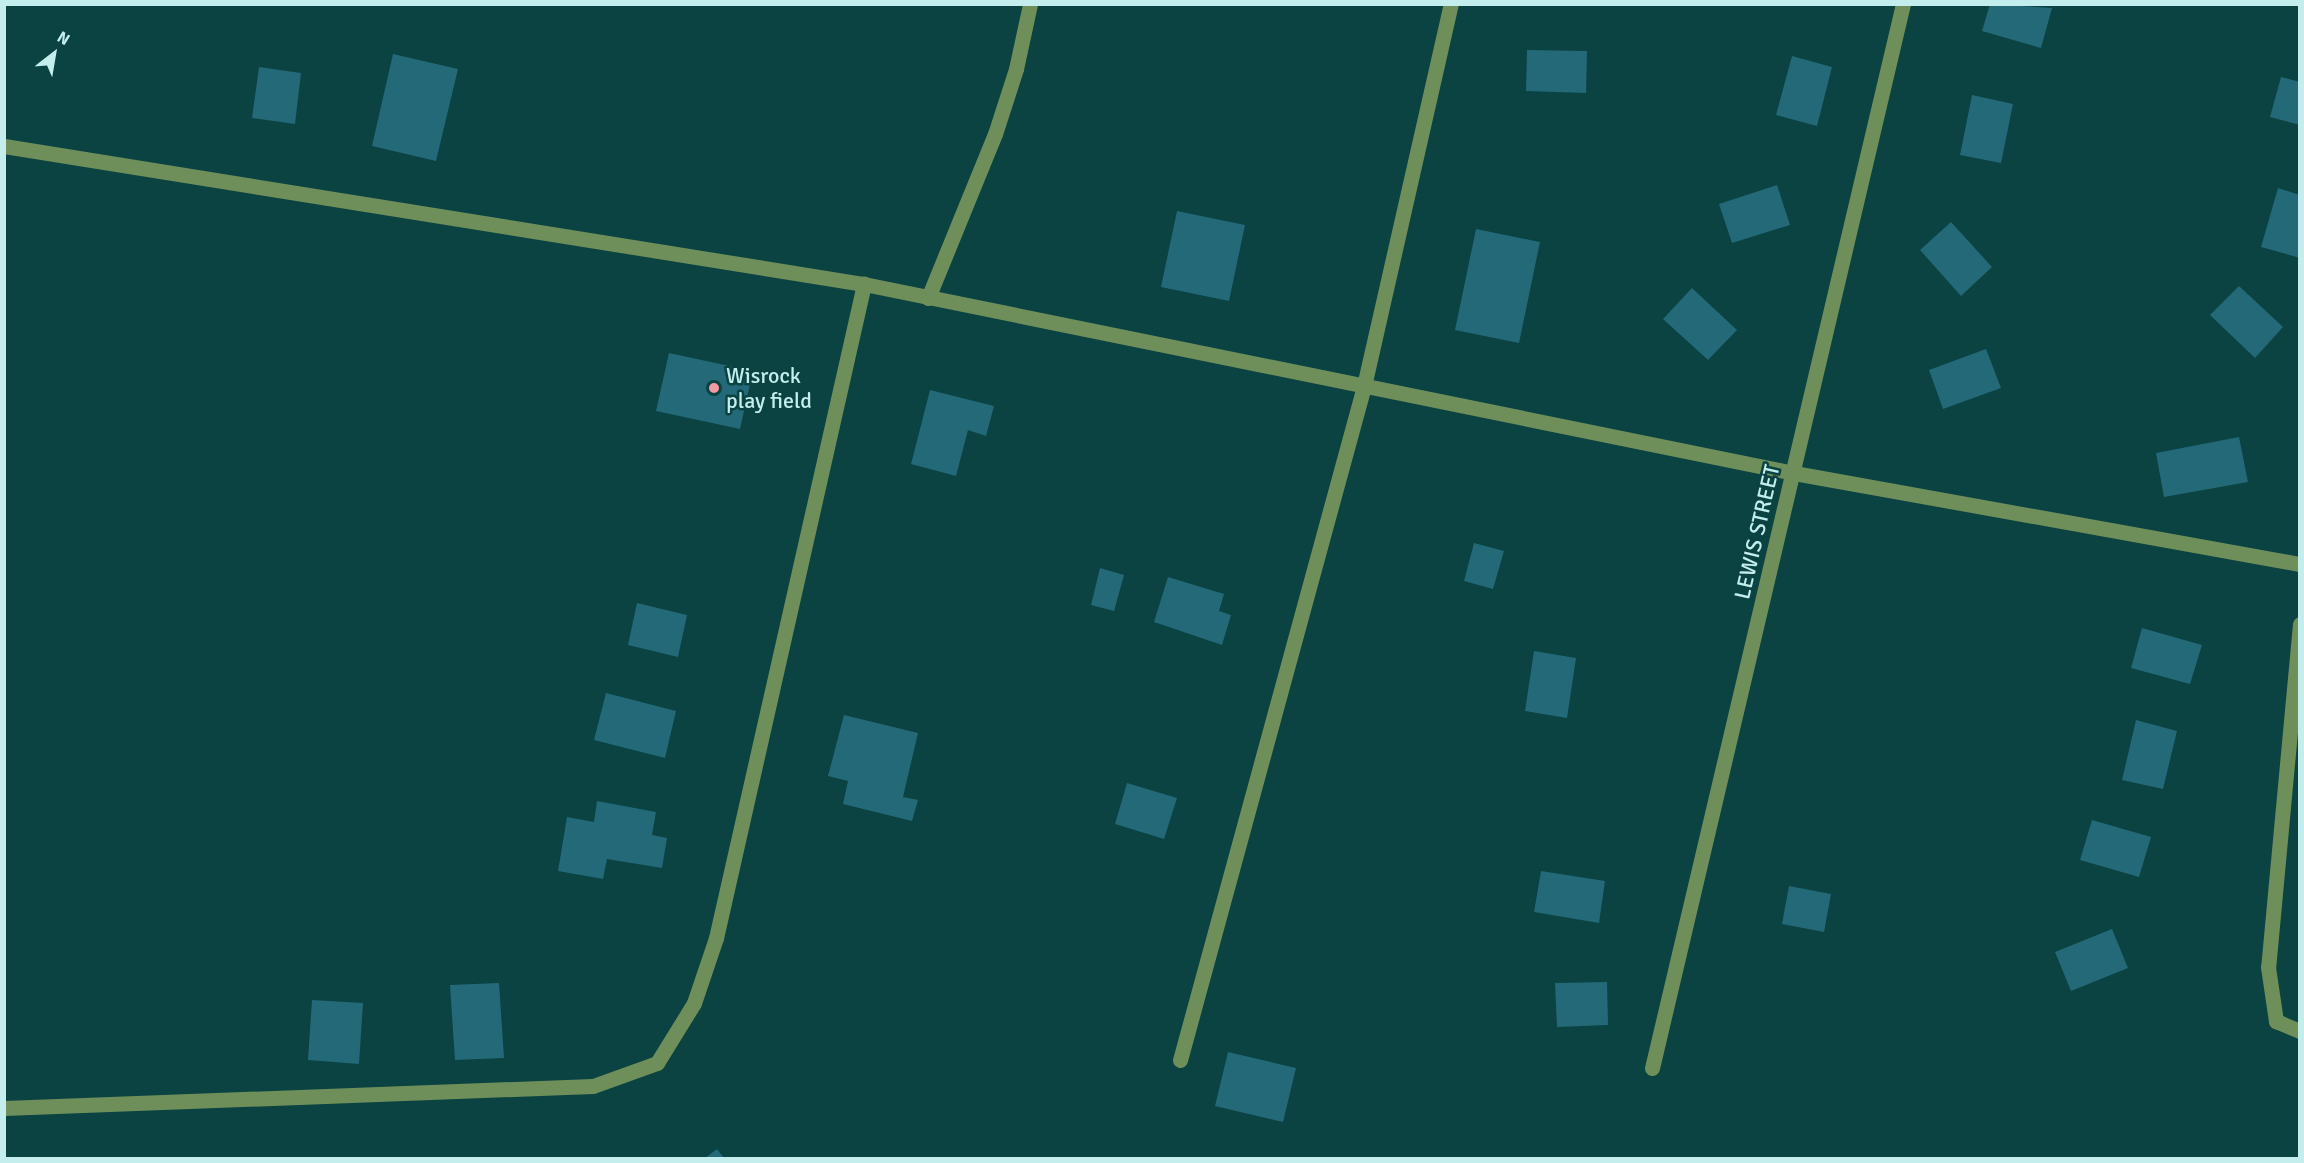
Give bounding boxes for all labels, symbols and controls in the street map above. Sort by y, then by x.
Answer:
north arrow [24,24,84,84]
text: N [53,27,73,50]
place label: Wisrock play field [726,362,812,414]
marker: Wisrock play field [707,381,721,395]
street label: LEWIS STREET [1729,462,1785,602]

